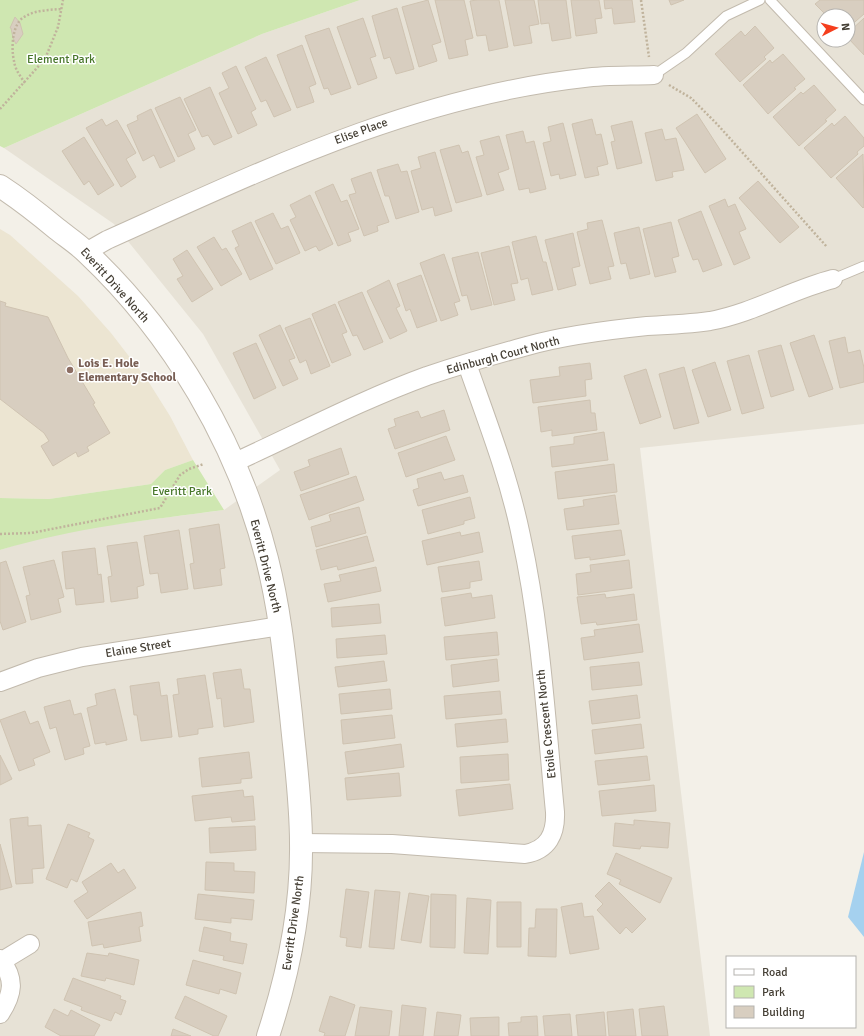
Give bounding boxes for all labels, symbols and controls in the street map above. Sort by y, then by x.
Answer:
north arrow [816,8,856,48]
text: N [839,23,852,31]
park label: Element Park [27,52,95,67]
street label: Elise Place [333,115,390,148]
street label: Everitt Drive North [77,245,152,326]
street label: Edinburgh Court North [445,333,561,378]
place label: Lois E. Hole Elementary School [78,356,177,385]
marker: Lois E. Hole Elementary School [65,365,75,375]
park label: Everitt Park [152,484,212,499]
street label: Everitt Drive North [247,518,284,615]
street label: Elaine Street [104,636,172,661]
street label: Etoile Crescent North [533,669,560,779]
street label: Everitt Drive North [279,874,308,972]
legend [726,956,856,1028]
text: Road [762,965,788,980]
text: Park [762,985,785,1000]
text: Building [762,1005,805,1020]

